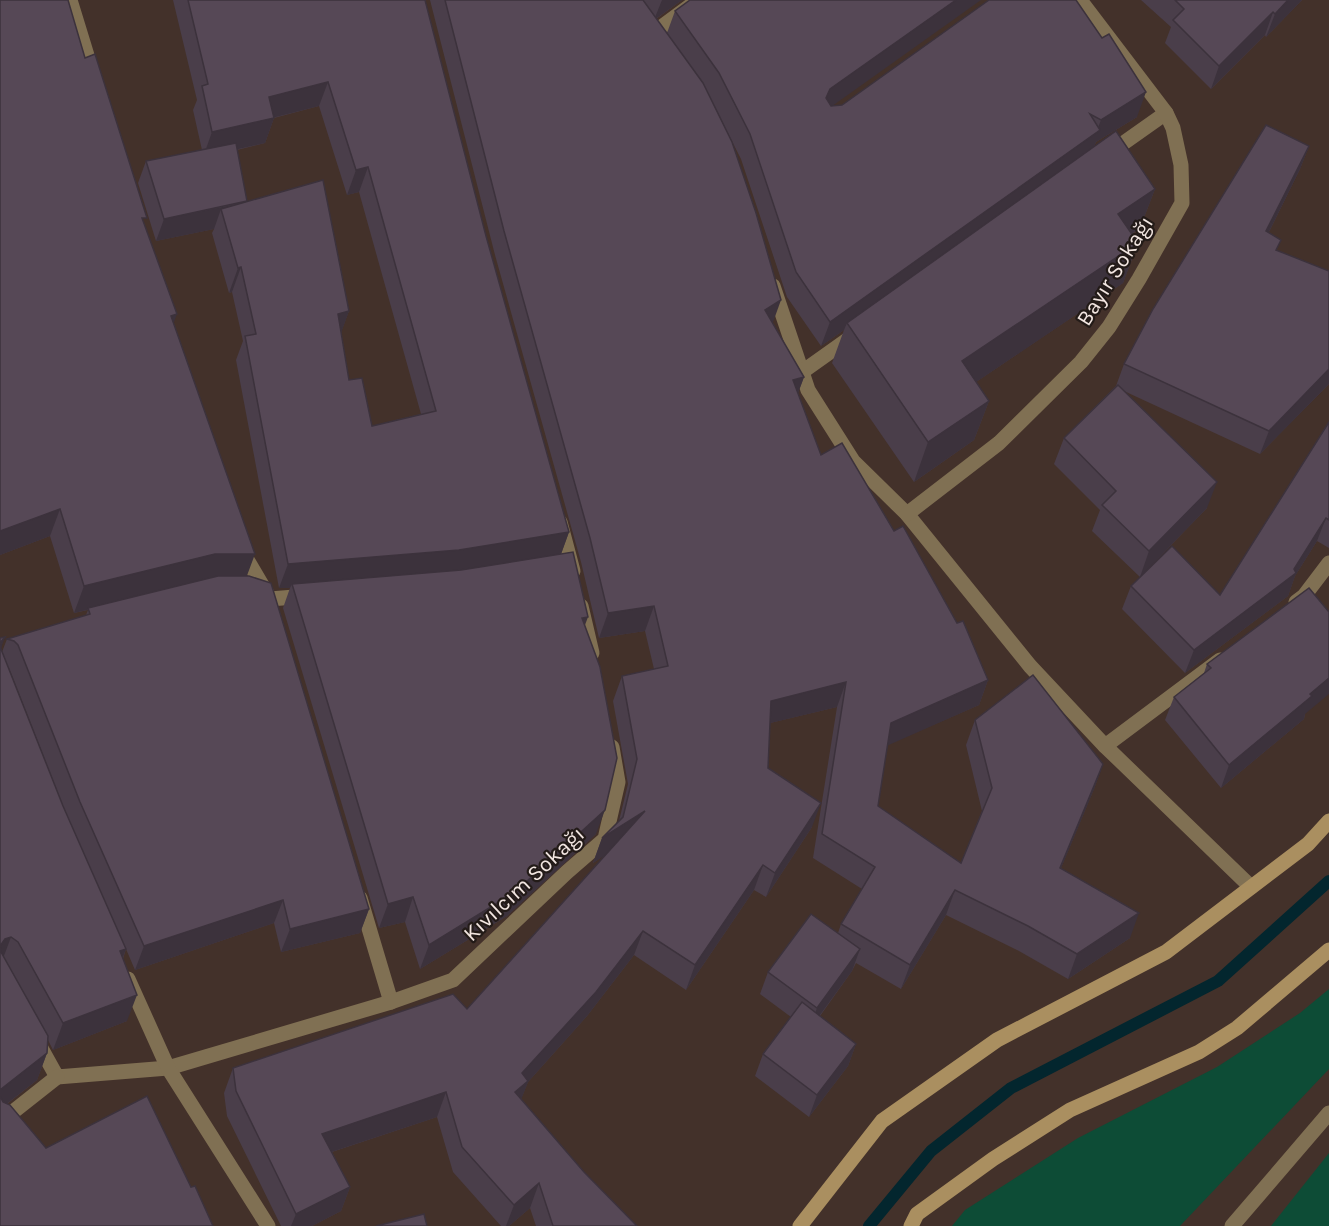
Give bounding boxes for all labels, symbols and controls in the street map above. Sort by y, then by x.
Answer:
street label: Bayır Sokağı [1071,211,1159,331]
street label: Kıvılcım Sokağı [458,821,590,947]

